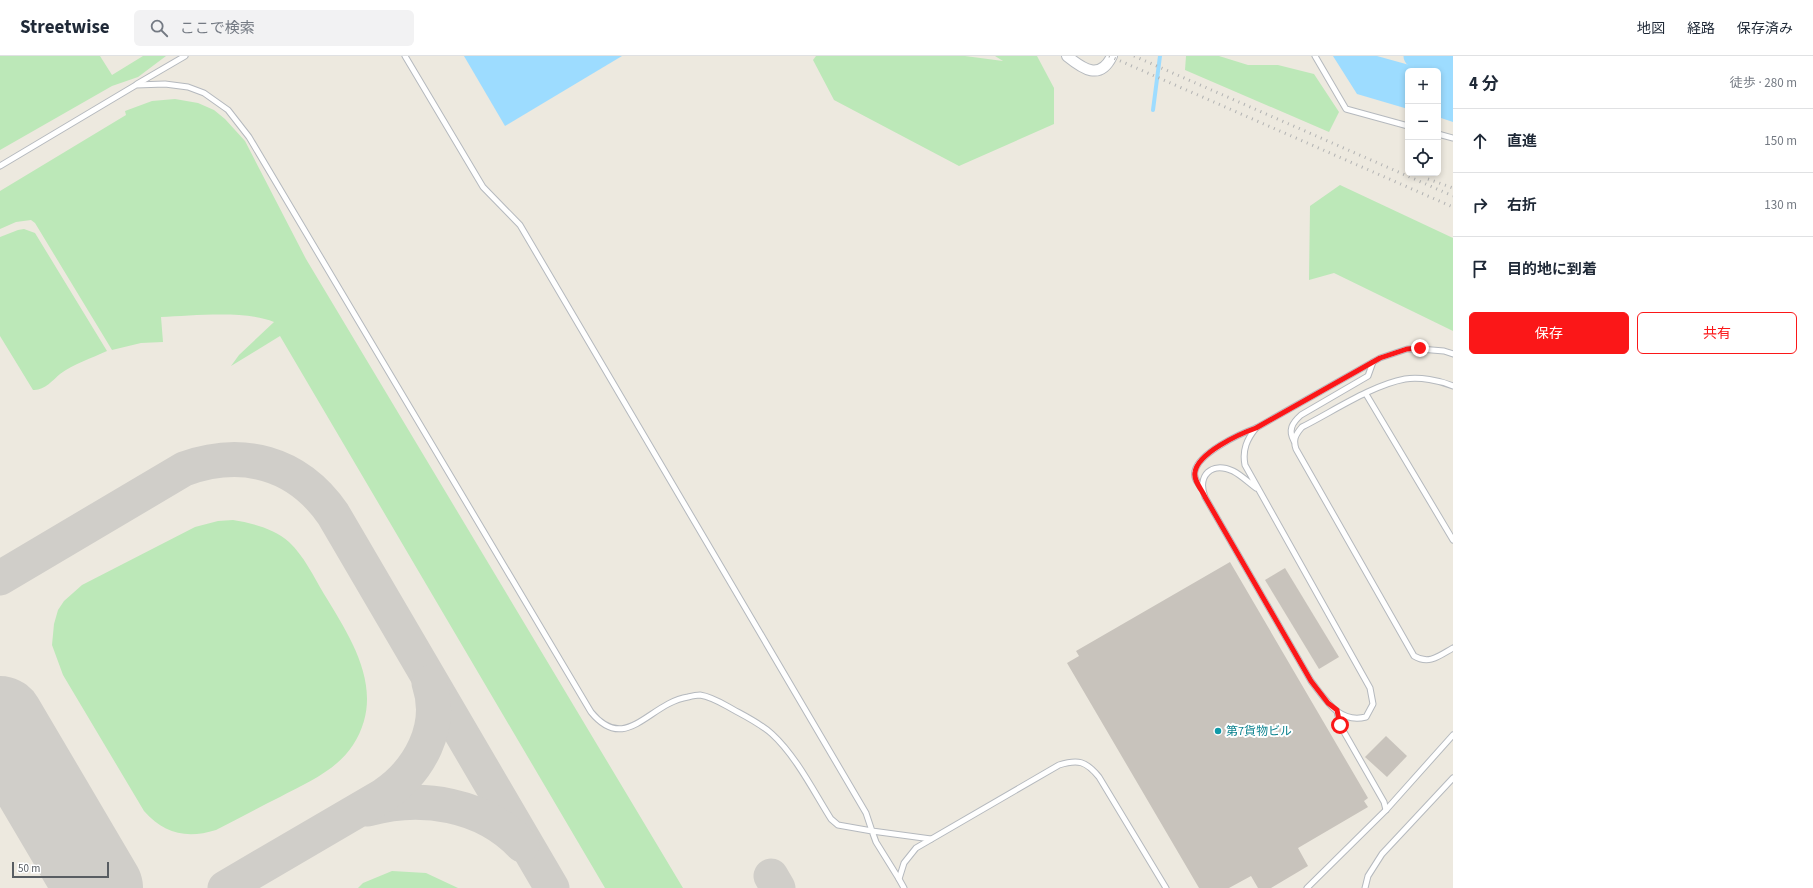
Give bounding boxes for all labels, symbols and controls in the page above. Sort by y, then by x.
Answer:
search box [134,10,414,46]
text: Streetwise [20,14,110,41]
icon: search [148,17,170,39]
text: ここで検索 [180,18,255,39]
text: 地図 [1637,19,1665,39]
text: 経路 [1687,19,1715,39]
text: 保存済み [1737,19,1793,39]
map controls [1405,68,1441,176]
button: + [1405,68,1441,104]
text: 4 分 [1469,72,1498,96]
text: 徒歩 · 280 m [1730,74,1797,92]
button: − [1405,104,1441,140]
icon: ahead [1469,130,1491,152]
text: 直進 [1507,131,1537,152]
text: 150 m [1764,132,1797,150]
button: locate [1405,140,1441,176]
icon: right [1469,194,1491,216]
text: 右折 [1507,195,1537,216]
text: 130 m [1764,196,1797,214]
icon: arrive [1469,258,1491,280]
text: 目的地に到着 [1507,259,1597,280]
button: 保存 [1469,312,1629,354]
button: 共有 [1637,312,1797,354]
route end [1411,339,1429,357]
route start [1331,716,1349,734]
place label: 第7貨物ビル [1226,723,1292,740]
marker: 第7貨物ビル [1213,726,1223,736]
scale bar [12,860,109,879]
text: 50 m [18,861,40,876]

